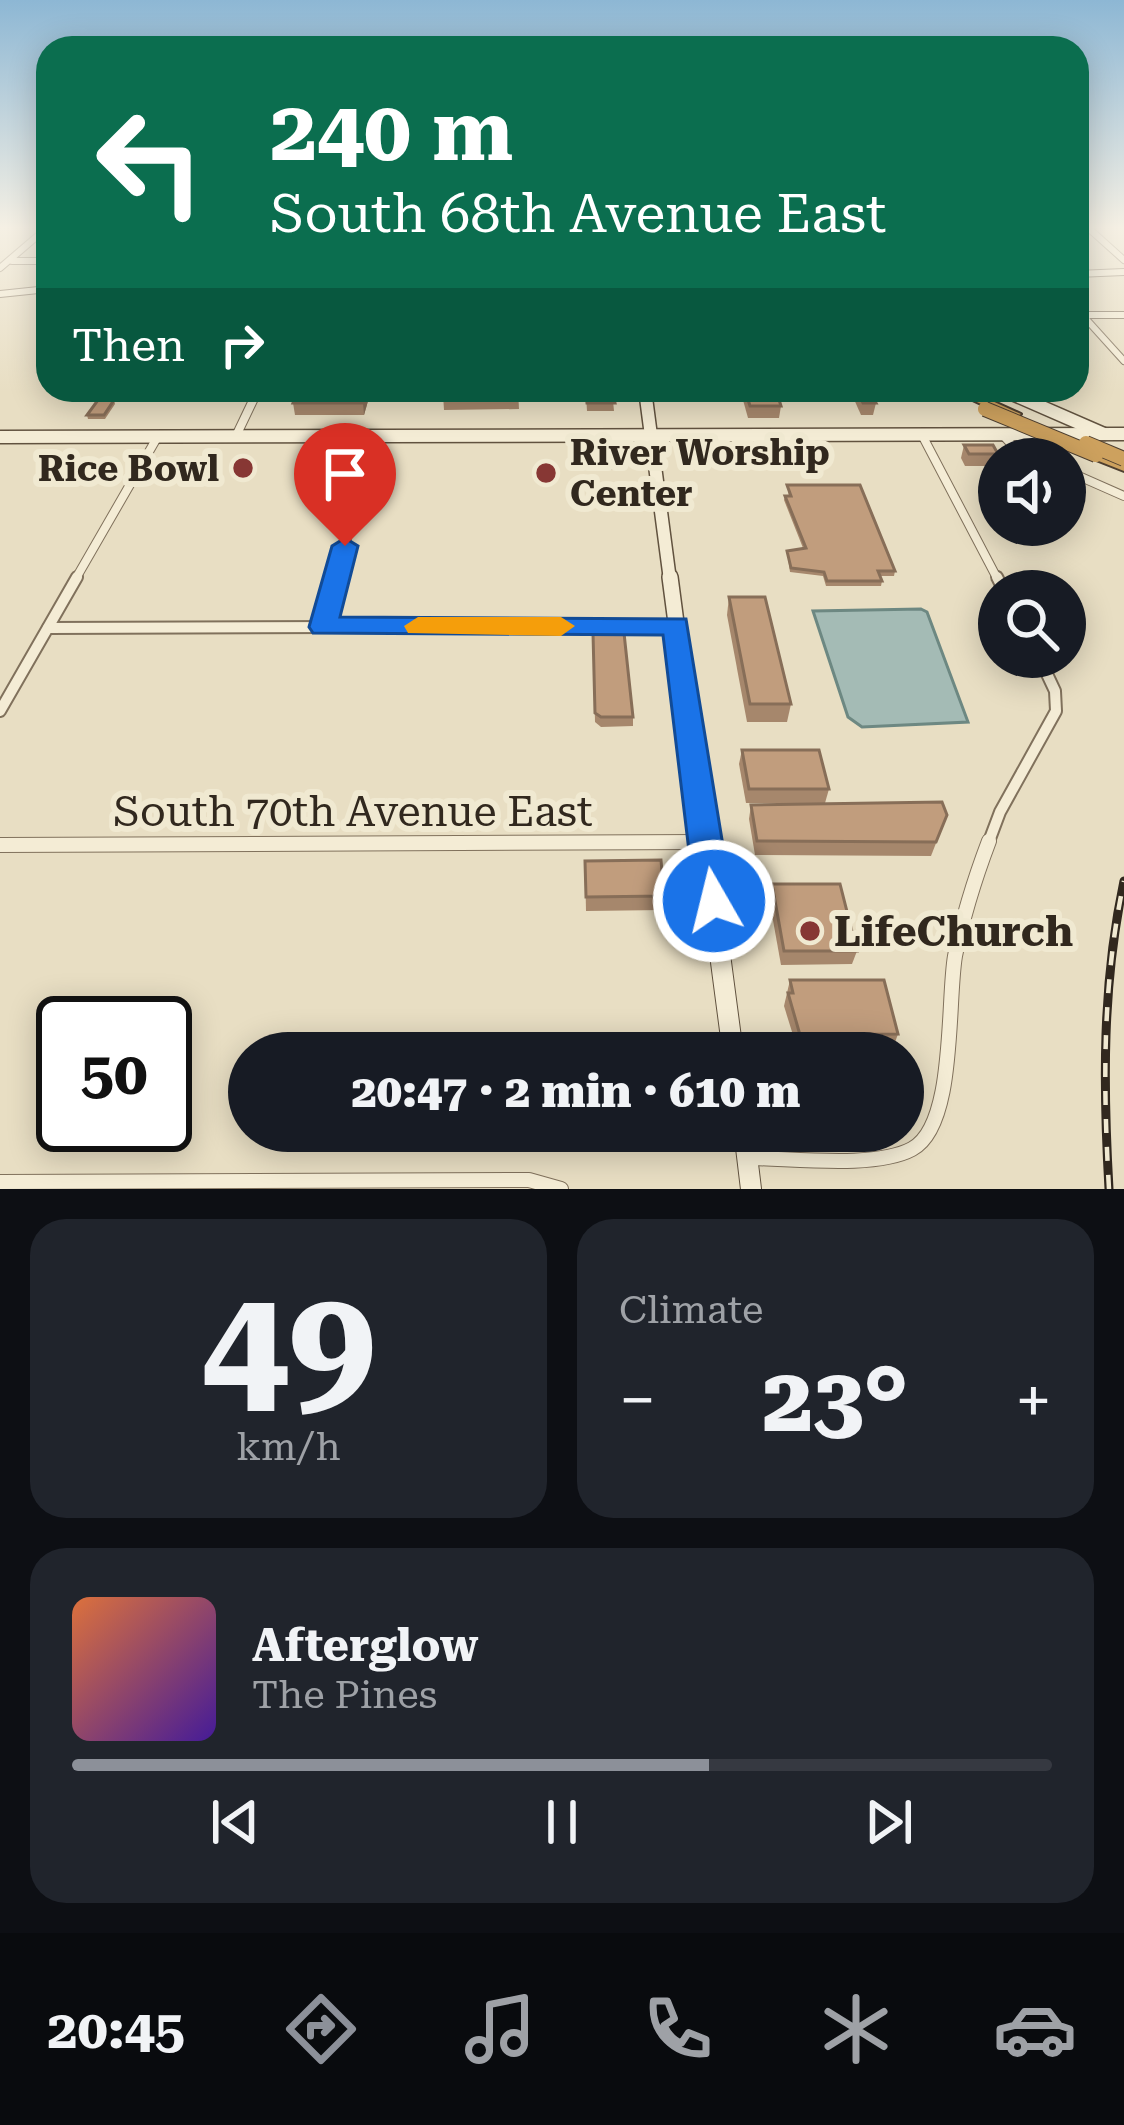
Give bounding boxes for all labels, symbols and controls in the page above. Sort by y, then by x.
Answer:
text: 240 m [270,82,513,180]
icon: left [72,84,228,240]
text: South 68th Avenue East [270,182,886,245]
icon: right [209,312,275,378]
text: Then [72,319,185,372]
pin [294,423,396,546]
place label: River Worship Center [570,432,830,515]
map controls [978,438,1086,678]
button: sound [978,438,1086,546]
icon: arrive [312,441,378,507]
place label: Rice Bowl [38,448,219,490]
marker: Rice Bowl [230,455,256,481]
marker: River Worship Center [533,460,559,486]
button: search [978,570,1086,678]
street label: South 70th Avenue East [113,787,593,836]
position arrow [651,838,777,964]
place label: LifeChurch [834,907,1073,956]
marker: LifeChurch [797,918,823,944]
speed limit sign: 50 [36,996,192,1152]
text: 20:47 · 2 min · 610 m [352,1065,800,1118]
text: 49 [201,1254,376,1437]
text: Climate [619,1287,763,1333]
text: 23° [763,1348,908,1453]
text: − [619,1362,656,1439]
text: + [1015,1362,1052,1439]
text: km/h [236,1424,341,1470]
text: Afterglow [252,1619,478,1672]
text: The Pines [252,1672,437,1718]
icon: previous [202,1789,268,1855]
icon: pause [529,1789,595,1855]
icon: next [856,1789,922,1855]
icon: directions [279,1987,363,2071]
icon: music [458,1987,542,2071]
icon: phone [636,1987,720,2071]
icon: climate [814,1987,898,2071]
icon: car [993,1987,1077,2071]
text: 20:45 [47,1998,185,2061]

